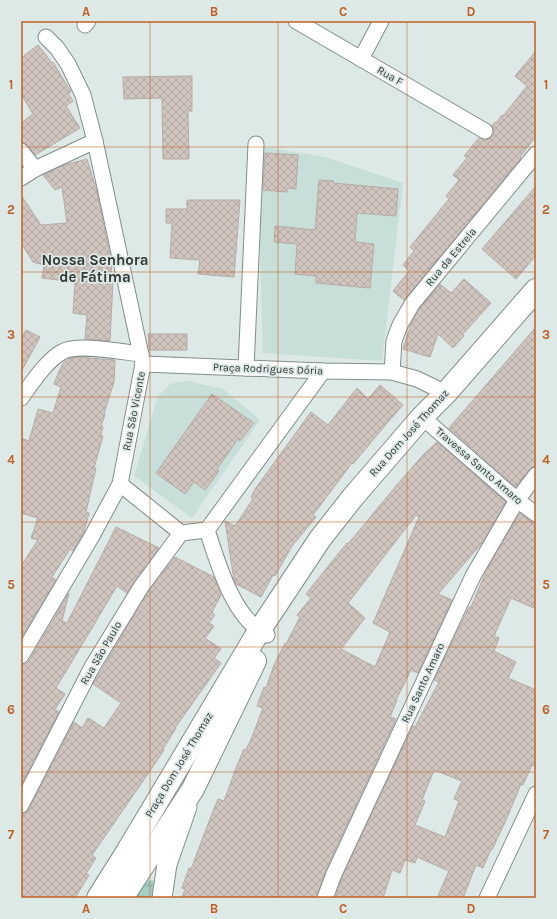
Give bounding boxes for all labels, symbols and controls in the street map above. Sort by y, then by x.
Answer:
text: A [82,4,90,19]
text: B [210,4,218,19]
text: C [339,4,347,19]
text: D [467,4,476,19]
street label: Rua F [375,63,405,89]
text: 1 [9,77,13,92]
text: 1 [544,77,548,92]
text: 2 [7,202,15,217]
text: 2 [542,202,550,217]
street label: Rua da Estrela [423,225,479,289]
district label: Nossa Senhora de Fátima [42,251,149,286]
text: 3 [7,327,15,342]
text: 3 [542,327,550,342]
street label: Praça Rodrigues Dória [213,361,323,377]
street label: Rua São Vicente [120,370,148,452]
street label: Rua Dom José Thomaz [367,387,451,479]
street label: Travessa Santo Amaro [433,425,525,507]
text: 4 [7,452,15,467]
text: 4 [542,452,550,467]
text: 5 [7,577,15,592]
text: 5 [542,577,550,592]
street label: Rua São Paulo [78,619,124,687]
street label: Rua Santo Amaro [399,641,447,725]
text: 6 [7,702,15,717]
text: 6 [542,702,550,717]
street label: Praça Dom José Thomaz [142,710,216,820]
text: 7 [8,827,15,842]
text: 7 [543,827,550,842]
text: A [82,901,90,916]
text: B [210,901,218,916]
text: C [339,901,347,916]
text: D [467,901,476,916]

